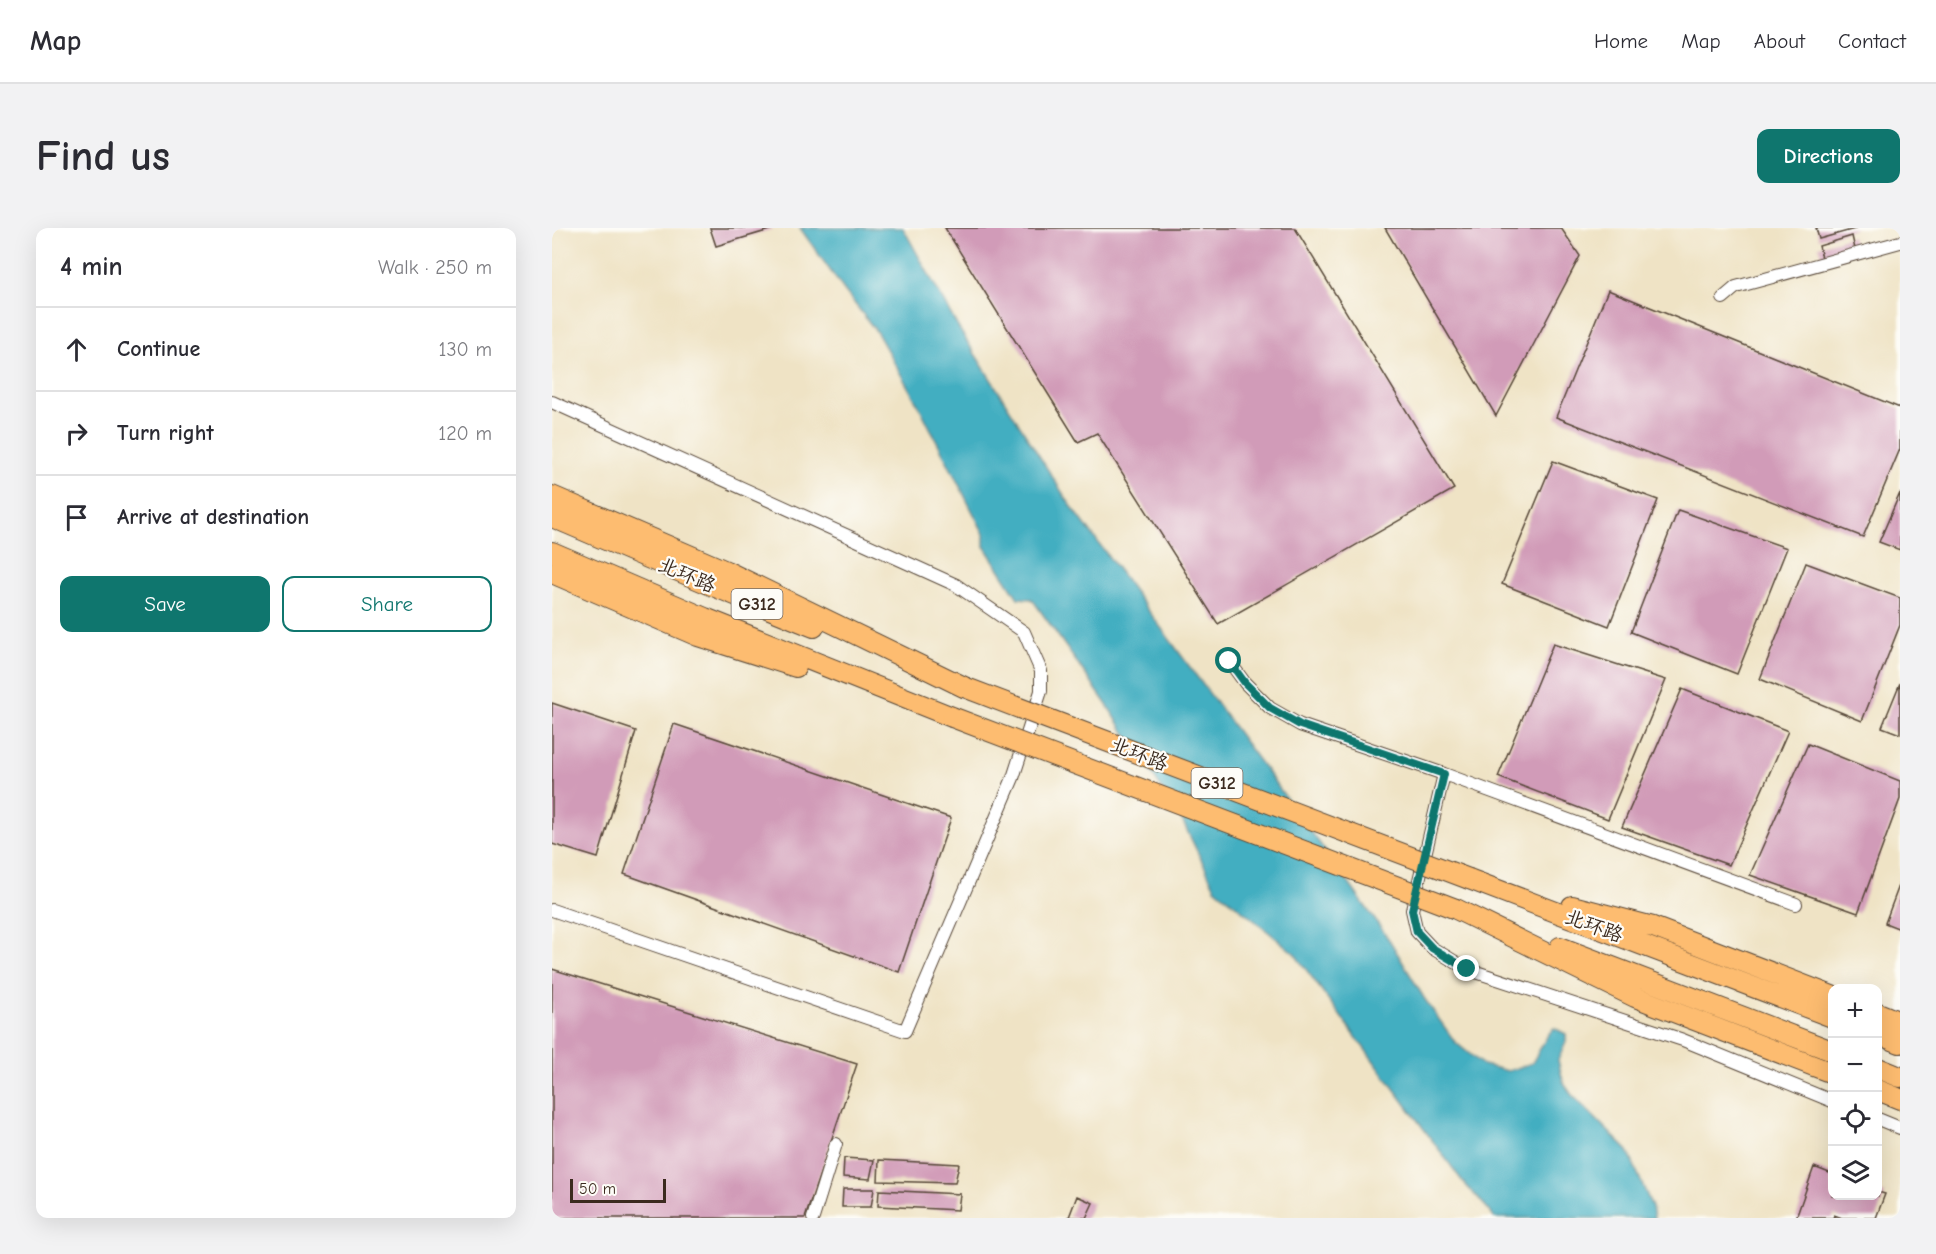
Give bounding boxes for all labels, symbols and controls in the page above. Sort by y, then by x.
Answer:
text: Map [30,25,81,57]
text: Home [1594,29,1648,53]
text: Map [1681,29,1721,53]
text: About [1754,29,1805,53]
text: Contact [1838,29,1906,53]
button: Directions [1757,129,1900,183]
text: Find us [36,132,170,181]
text: 4 min [60,252,123,282]
text: Walk · 250 m [378,256,492,279]
icon: ahead [60,333,93,366]
text: Continue [117,336,200,362]
text: 130 m [439,338,492,361]
icon: right [60,417,93,450]
text: Turn right [117,420,214,446]
text: 120 m [438,422,492,445]
icon: arrive [60,501,93,534]
text: Arrive at destination [117,504,309,530]
street label: 北环路 [655,553,720,598]
button: Save [60,576,270,632]
button: Share [282,576,492,632]
road number: G312 [732,589,782,619]
route start [1215,647,1241,673]
street label: 北环路 [1107,733,1172,776]
road number: G312 [1192,768,1242,798]
street label: 北环路 [1562,905,1627,947]
route end [1453,955,1479,981]
map controls [1828,984,1882,1200]
button: + [1828,984,1882,1038]
button: − [1828,1038,1882,1092]
button: locate [1828,1092,1882,1146]
button: layers [1828,1146,1882,1200]
scale bar [570,1176,666,1204]
text: 50 m [579,1180,616,1198]

